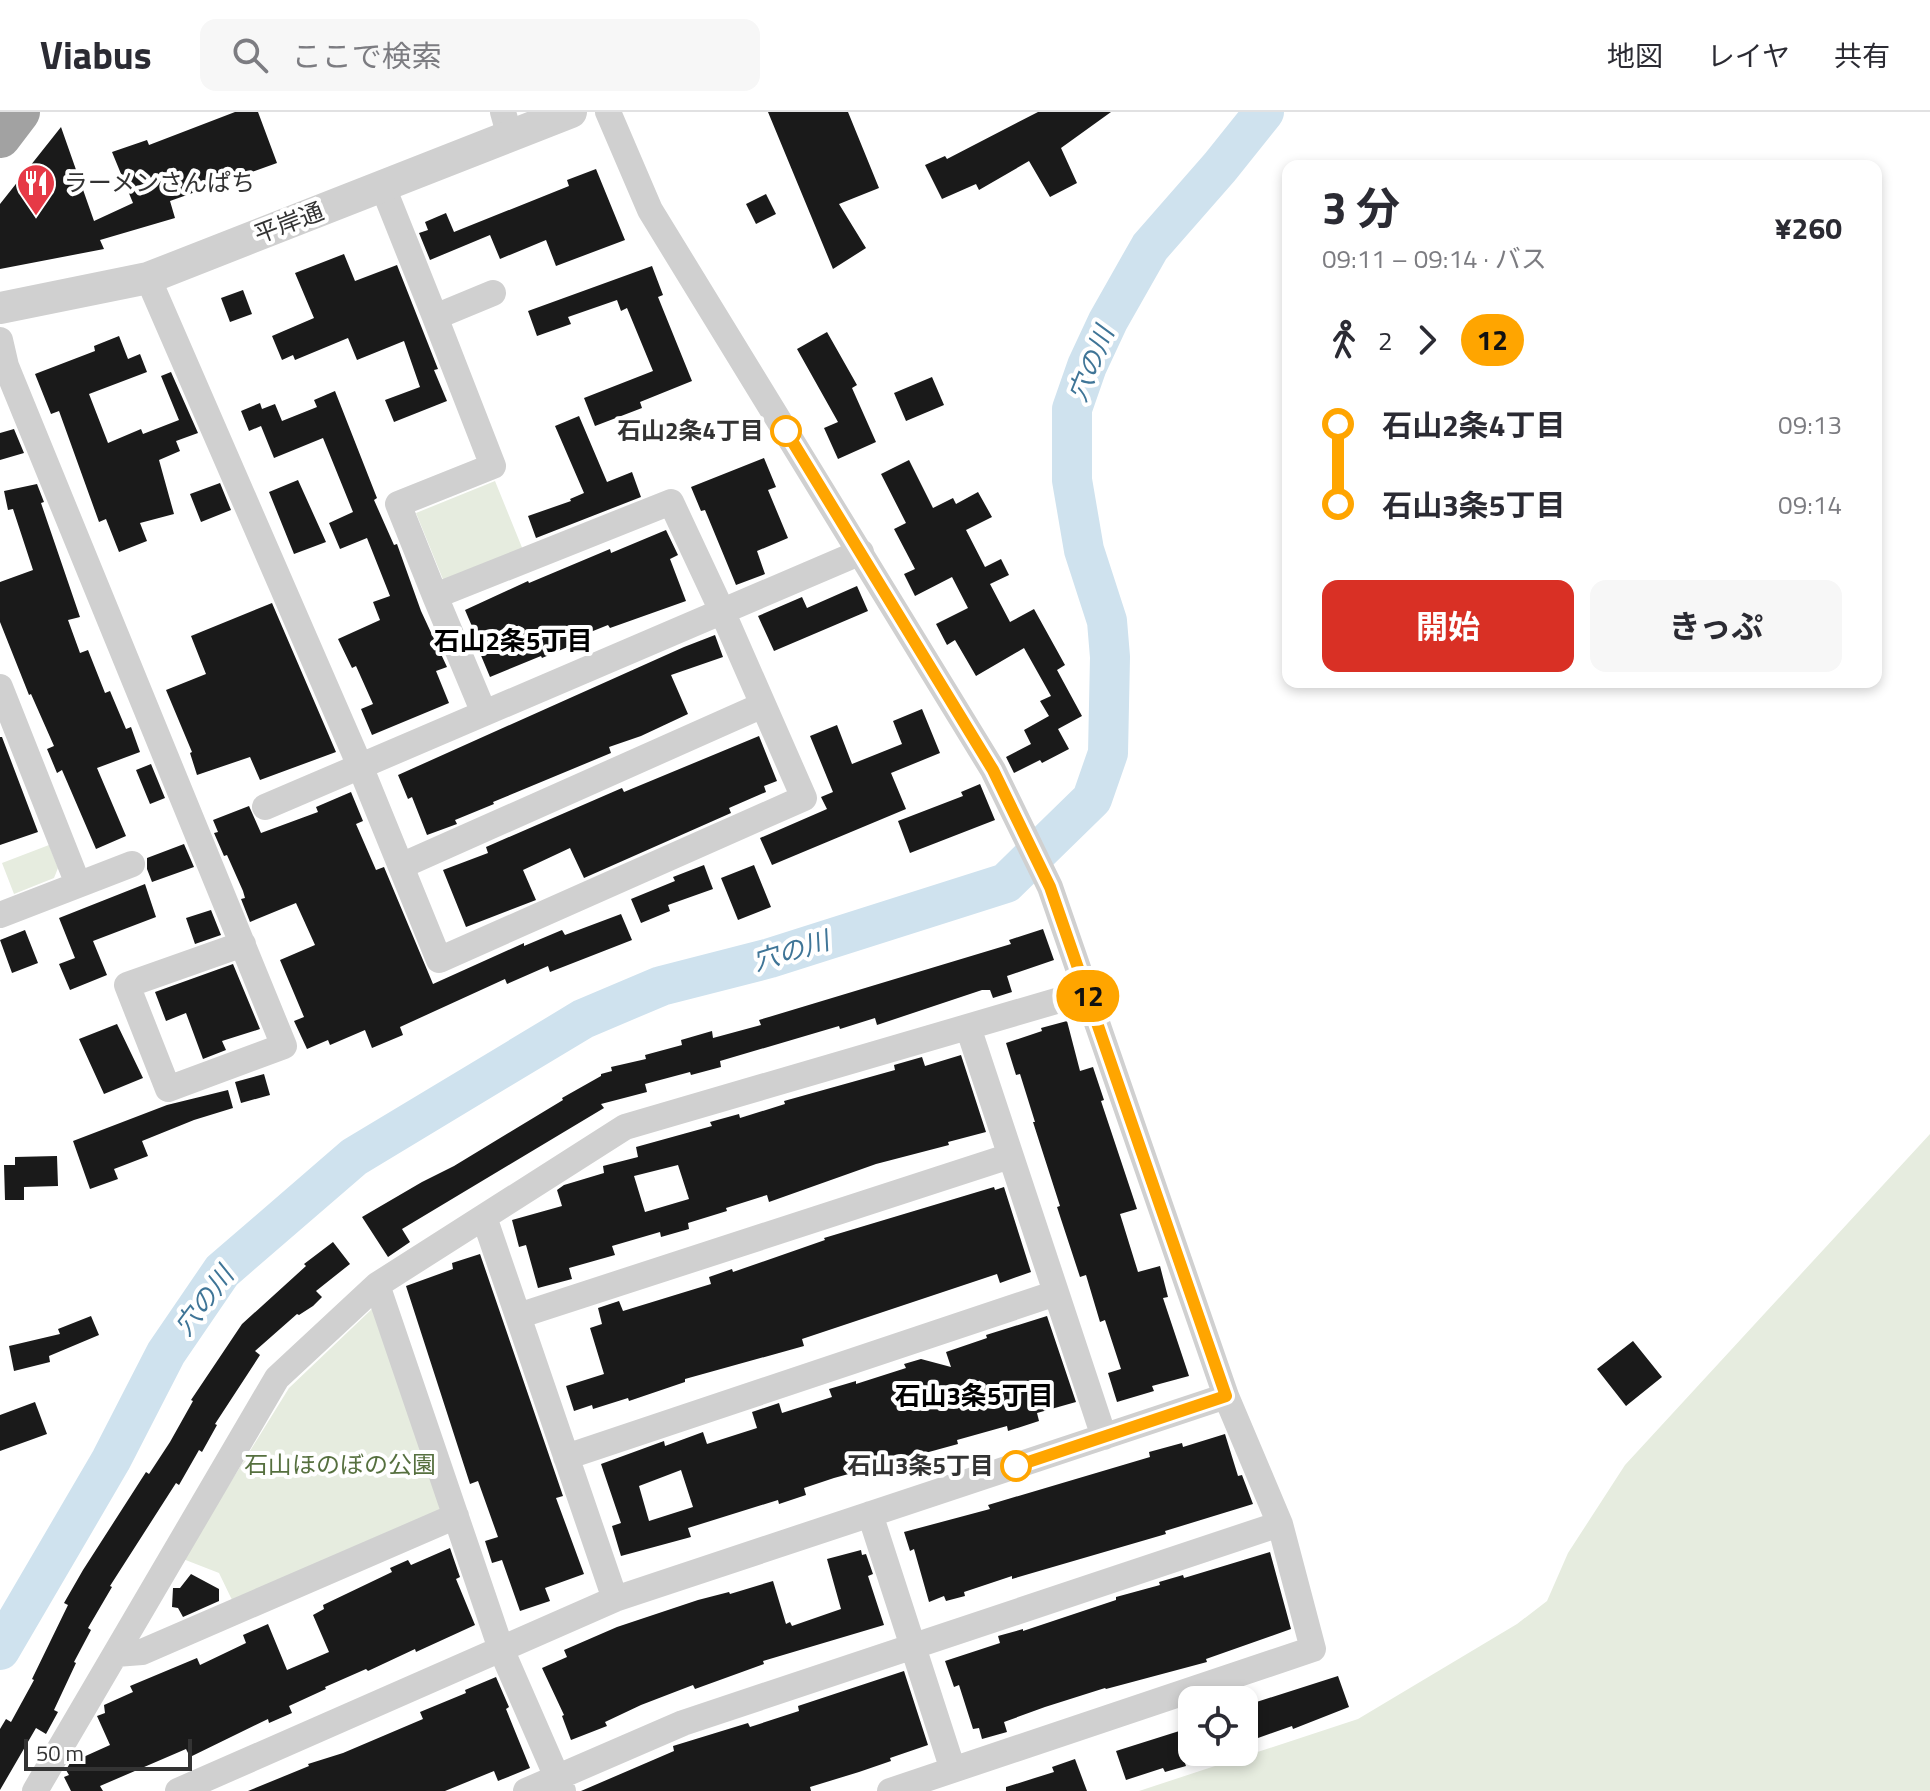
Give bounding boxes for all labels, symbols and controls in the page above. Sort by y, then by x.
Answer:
search box [200,19,760,91]
text: Viabus [40,26,152,84]
icon: search [228,33,272,77]
text: ここで検索 [292,33,442,79]
text: 地図 [1607,34,1663,77]
text: レイヤ [1707,34,1790,77]
text: 共有 [1834,34,1890,77]
restaurant icon: ラーメンさんぱち [15,162,57,217]
place label: ラーメンさんぱち [64,164,255,200]
text: 3 分 [1322,174,1400,241]
street label: 平岸通 [249,192,329,252]
text: ¥260 [1775,205,1842,251]
text: 09:11 – 09:14 · バス [1322,239,1547,278]
water label: 穴の川 [1058,318,1124,407]
icon: walk [1322,318,1366,362]
icon: forward [1405,318,1449,362]
text: 12 [1477,318,1508,361]
text: 2 [1378,321,1393,360]
text: 石山2条4丁目 [1382,402,1566,448]
text: 09:13 [1778,405,1842,444]
place label: 石山2条4丁目 [617,412,764,448]
marker: 石山2条4丁目 [771,416,801,446]
text: 石山3条5丁目 [1382,482,1566,528]
text: 09:14 [1778,485,1842,524]
button: 開始 [1322,580,1574,672]
button: きっぷ [1590,580,1842,672]
district label: 石山2条5丁目 [433,621,593,660]
water label: 穴の川 [748,920,837,981]
line badge: 12 [1052,970,1124,1022]
text: 12 [1072,974,1104,1017]
water label: 穴の川 [165,1255,244,1344]
district label: 石山3条5丁目 [894,1376,1054,1415]
park label: 石山ほのぼの公園 [244,1446,436,1482]
place label: 石山3条5丁目 [847,1447,994,1483]
marker: 石山3条5丁目 [1001,1451,1031,1481]
map controls [1178,1686,1258,1766]
button: locate [1178,1686,1258,1766]
scale bar [24,1735,192,1771]
text: 50 m [36,1736,84,1770]

